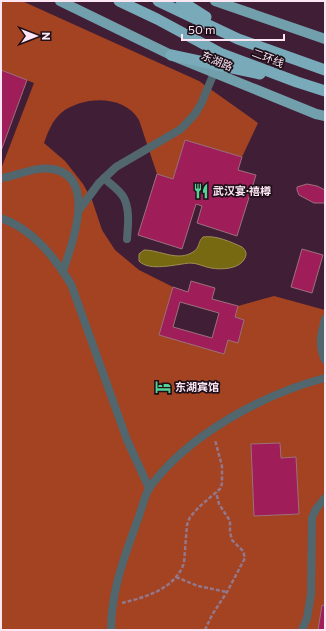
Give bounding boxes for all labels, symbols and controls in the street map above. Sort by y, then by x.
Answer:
north arrow [16,16,56,56]
scale bar [182,16,284,42]
text: 50 m [188,22,216,36]
text: N [40,32,53,40]
street label: 二环线 [250,46,286,70]
street label: 东湖路 [199,48,235,73]
restaurant icon: 武汉宴·禧樽 [192,182,210,200]
place label: 武汉宴·禧樽 [213,184,271,197]
hotel icon: 东湖宾馆 [154,378,172,396]
place label: 东湖宾馆 [175,380,219,393]

